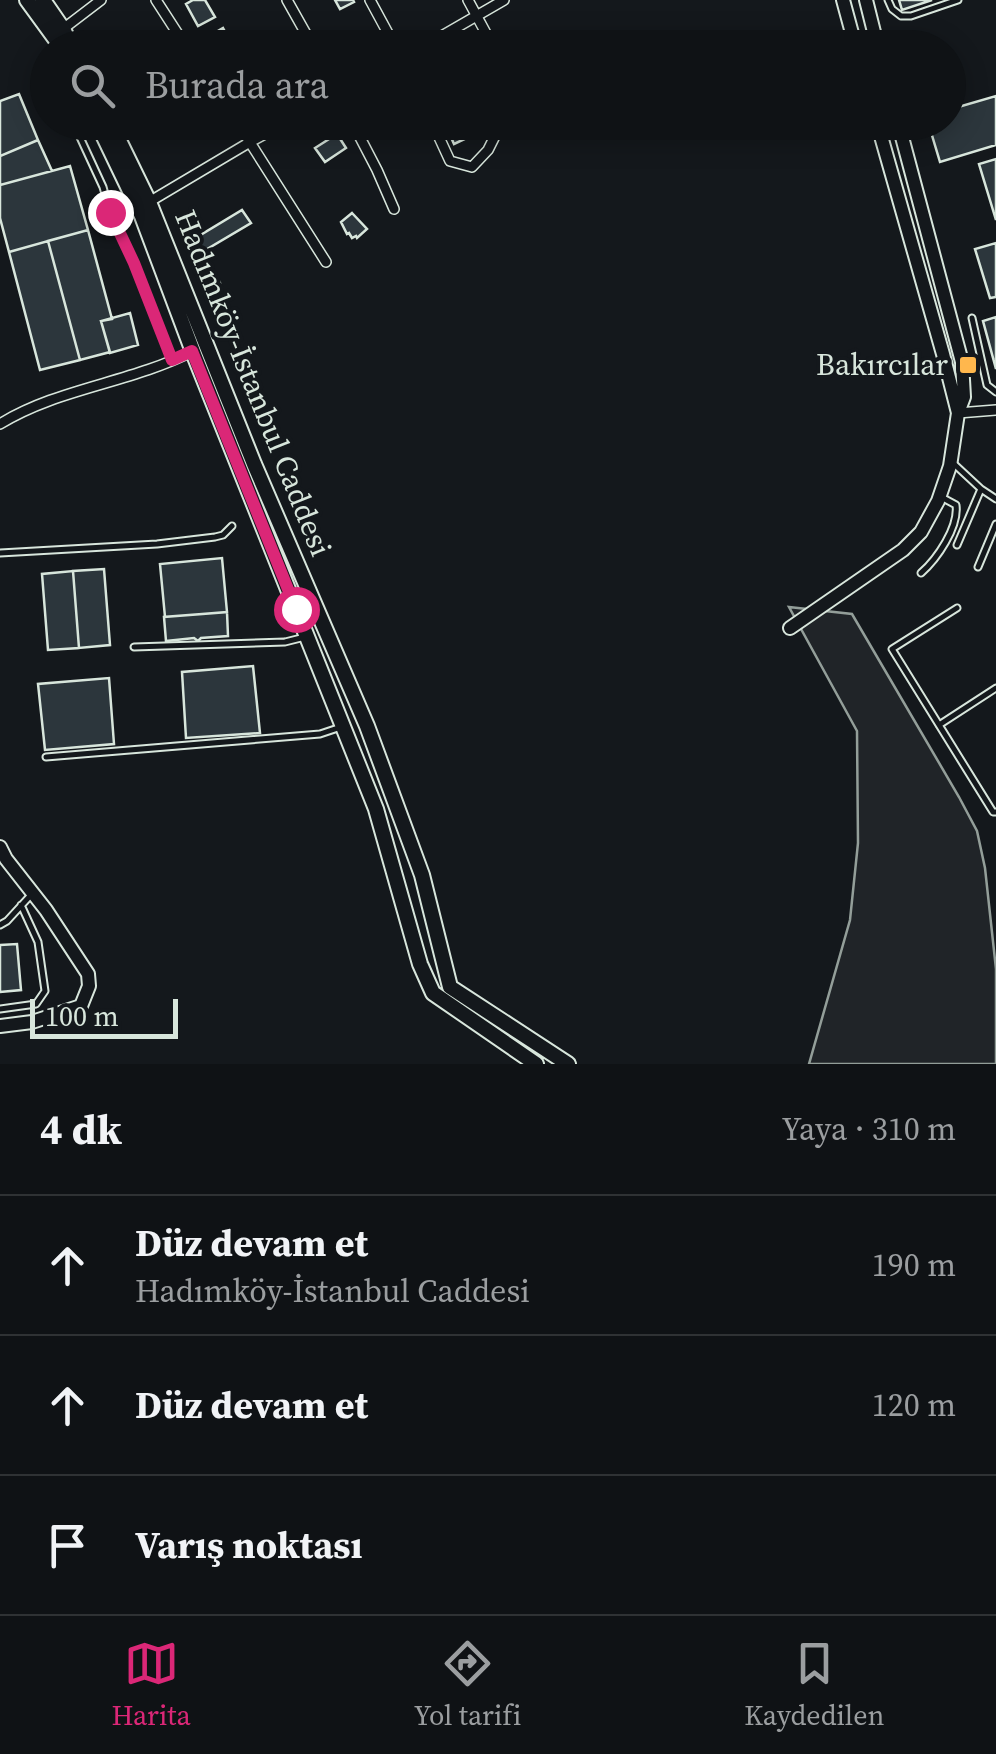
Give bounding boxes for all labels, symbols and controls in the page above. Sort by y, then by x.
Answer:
search box [30,30,966,140]
icon: search [65,58,120,113]
text: Burada ara [145,59,329,111]
route end [88,190,134,236]
street label: Hadımköy-İstanbul Caddesi [165,204,342,562]
place label: Bakırcılar [816,344,948,385]
marker: Bakırcılar [957,354,979,376]
route start [274,587,320,633]
scale bar [30,994,178,1038]
text: 100 m [45,997,119,1035]
text: 4 dk [40,1100,122,1158]
text: Yaya · 310 m [781,1107,956,1151]
text: Düz devam et [135,1217,368,1269]
icon: ahead [40,1238,95,1293]
text: 190 m [872,1243,956,1287]
text: Hadımköy-İstanbul Caddesi [135,1269,530,1313]
icon: ahead [40,1378,95,1433]
text: Düz devam et [135,1379,368,1431]
text: 120 m [872,1383,956,1427]
icon: arrive [40,1518,95,1573]
text: Varış noktası [135,1519,363,1571]
tab: Harita [112,1636,191,1734]
tab: Yol tarifi [414,1636,521,1734]
tab: Kaydedilen [744,1636,884,1734]

